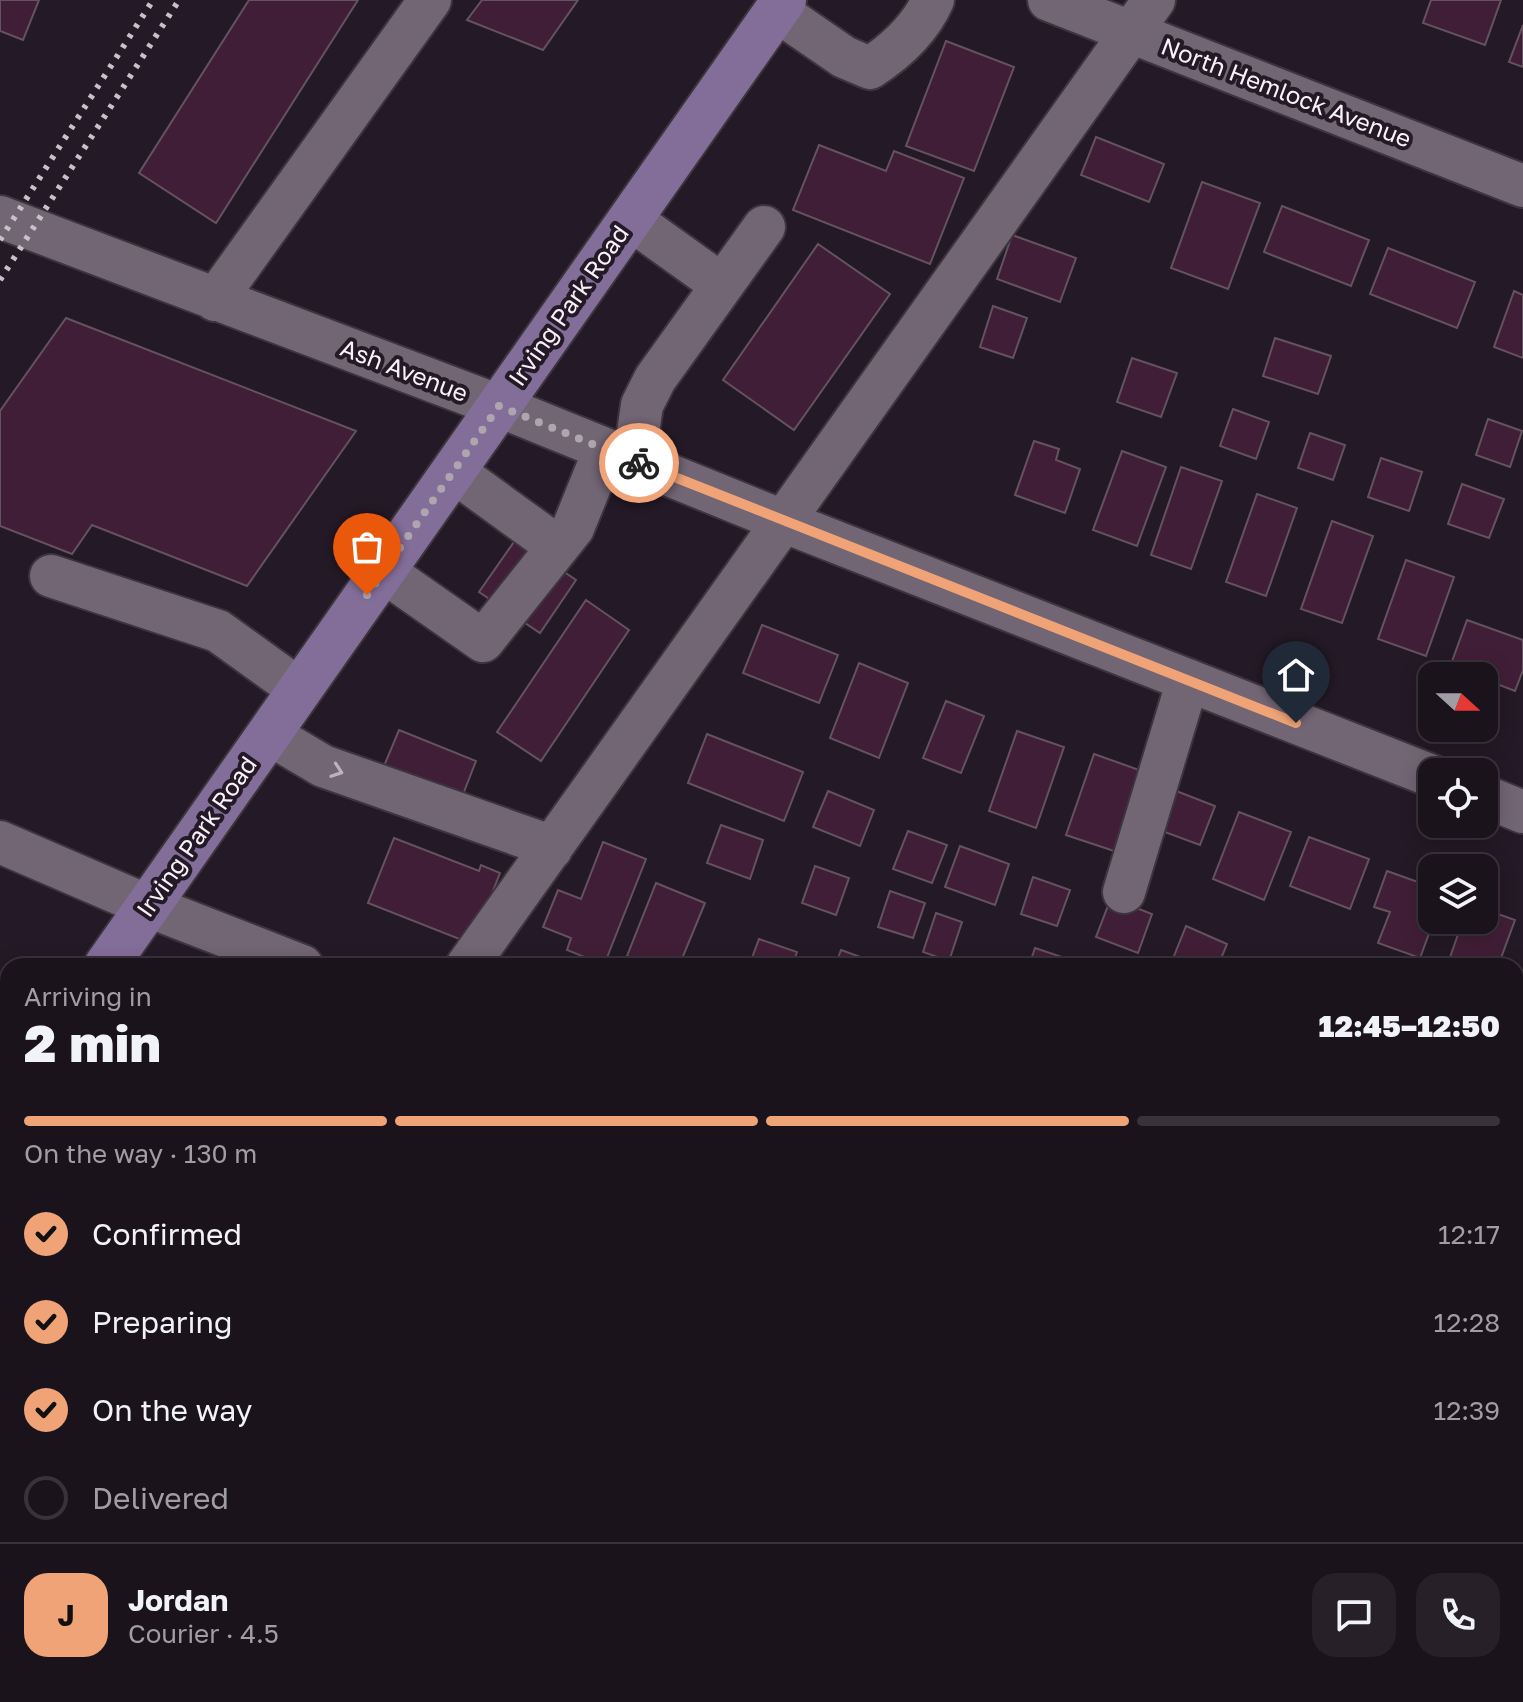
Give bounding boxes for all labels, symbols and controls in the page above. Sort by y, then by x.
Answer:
street label: North Hemlock Avenue [1157,30,1416,153]
street label: Irving Park Road [501,219,634,391]
street label: Ash Avenue [337,332,472,407]
courier [599,423,679,503]
icon: bike [617,441,661,485]
pin [333,513,401,595]
icon: bag [345,525,389,569]
pin [1262,641,1330,723]
icon: home [1274,653,1318,697]
north arrow [1418,662,1498,742]
map controls [1418,662,1498,934]
street label: Irving Park Road [129,750,262,922]
button: locate [1418,758,1498,838]
one-way arrow [330,762,344,778]
button: layers [1418,854,1498,934]
text: Arriving in [24,981,152,1012]
text: 12:45–12:50 [1319,1008,1500,1044]
text: 2 min [24,1011,161,1073]
text: On the way · 130 m [24,1138,257,1169]
icon: check [24,1212,68,1256]
text: Confirmed [92,1216,242,1252]
text: 12:17 [1438,1219,1500,1250]
icon: check [24,1300,68,1344]
text: Preparing [92,1304,233,1340]
text: 12:28 [1434,1307,1500,1338]
icon: check [24,1388,68,1432]
text: On the way [92,1392,252,1428]
text: 12:39 [1434,1395,1500,1426]
text: Delivered [92,1480,229,1516]
button: chat [1312,1573,1396,1657]
button: phone [1416,1573,1500,1657]
text: Jordan [128,1582,228,1618]
text: J [57,1597,75,1633]
text: Courier · 4.5 [128,1618,279,1649]

